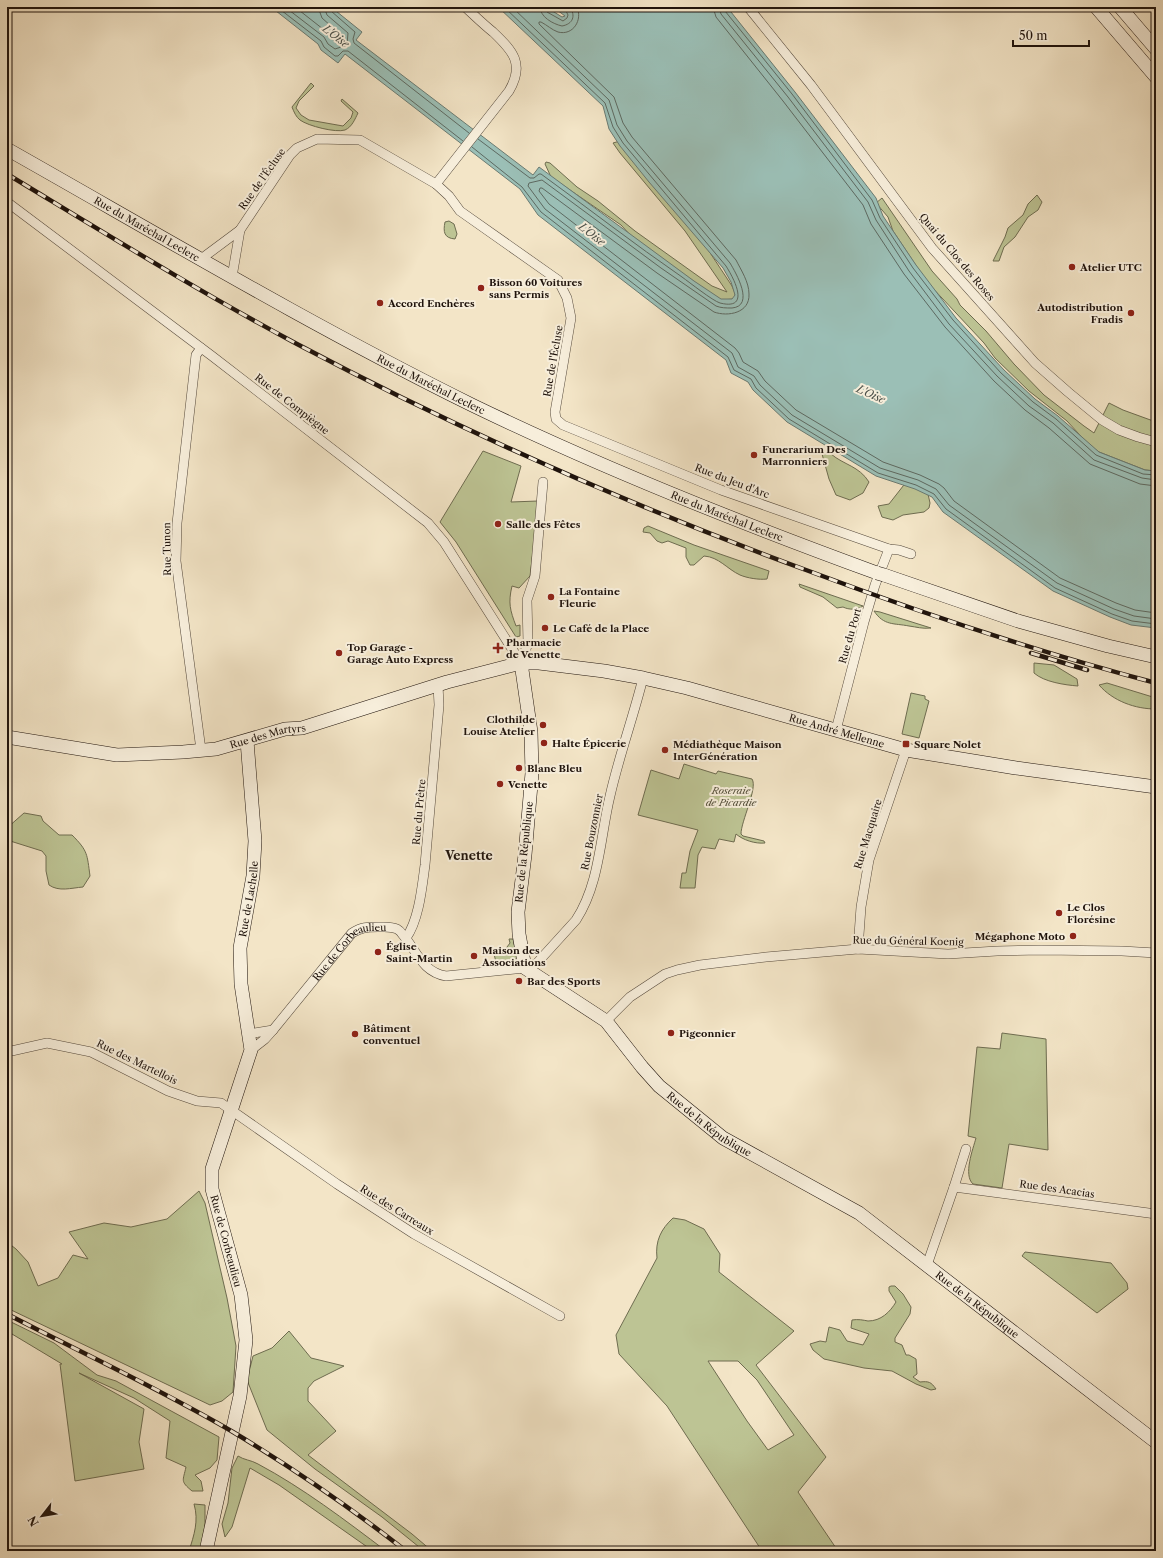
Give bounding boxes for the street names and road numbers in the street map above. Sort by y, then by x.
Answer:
street label: Rue de l'Écluse [236,145,288,212]
street label: Rue du Maréchal Leclerc [92,193,202,264]
street label: Quai du Clos des Roses [916,210,998,304]
street label: Rue de l'Écluse [540,324,566,398]
street label: Rue du Maréchal Leclerc [375,351,487,417]
street label: Rue de Compiègne [252,371,332,437]
street label: Rue du Jeu d'Arc [693,461,771,501]
street label: Rue du Maréchal Leclerc [669,488,785,544]
street label: Rue Tunon [160,521,174,576]
street label: Rue du Port [836,606,864,665]
street label: Rue André Mellenne [788,711,886,750]
street label: Rue des Martyrs [228,721,307,751]
street label: Rue du Prêtre [410,778,428,846]
street label: Rue Bouzonnier [578,792,606,871]
street label: Rue Macquaire [851,797,885,871]
street label: Rue de la République [512,800,536,903]
street label: Rue de Lachelle [236,860,260,938]
street label: Rue de Corbeaulieu [309,920,386,983]
street label: Rue du Général Koenig [852,934,964,948]
street label: Rue des Martellois [94,1037,180,1087]
street label: Rue de la République [664,1089,754,1159]
street label: Rue des Acacias [1019,1177,1095,1201]
street label: Rue des Carreaux [358,1182,436,1238]
street label: Rue de Corbeaulieu [207,1193,245,1289]
street label: Rue de la République [933,1268,1022,1341]

